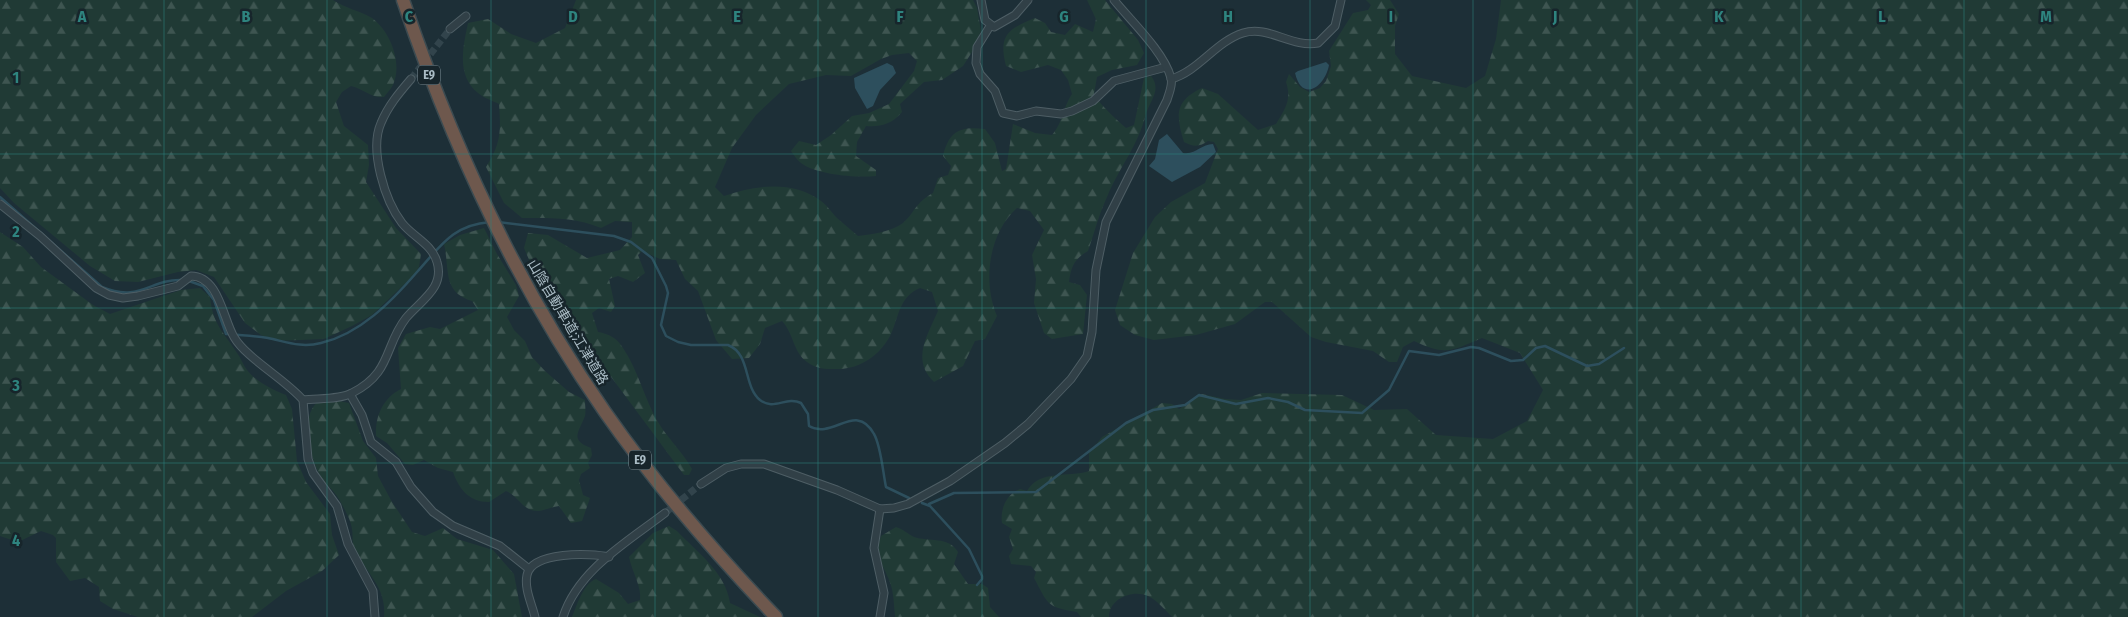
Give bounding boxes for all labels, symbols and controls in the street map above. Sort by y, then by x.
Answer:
text: A [77,7,87,26]
text: B [242,7,251,26]
text: C [405,7,414,26]
text: D [568,7,578,26]
text: E [733,7,741,26]
text: F [896,7,904,26]
text: G [1059,7,1069,26]
text: H [1223,7,1233,26]
text: I [1389,7,1393,26]
text: J [1552,7,1557,26]
text: K [1714,7,1724,26]
text: L [1878,7,1886,26]
text: M [2040,7,2052,26]
road number: E9 [418,66,440,84]
text: 1 [13,68,19,87]
text: 2 [11,222,20,241]
street label: 山陰自動車道;江津道路 [523,257,612,388]
text: 3 [11,376,20,395]
road number: E9 [629,450,651,470]
text: 4 [12,531,20,550]

